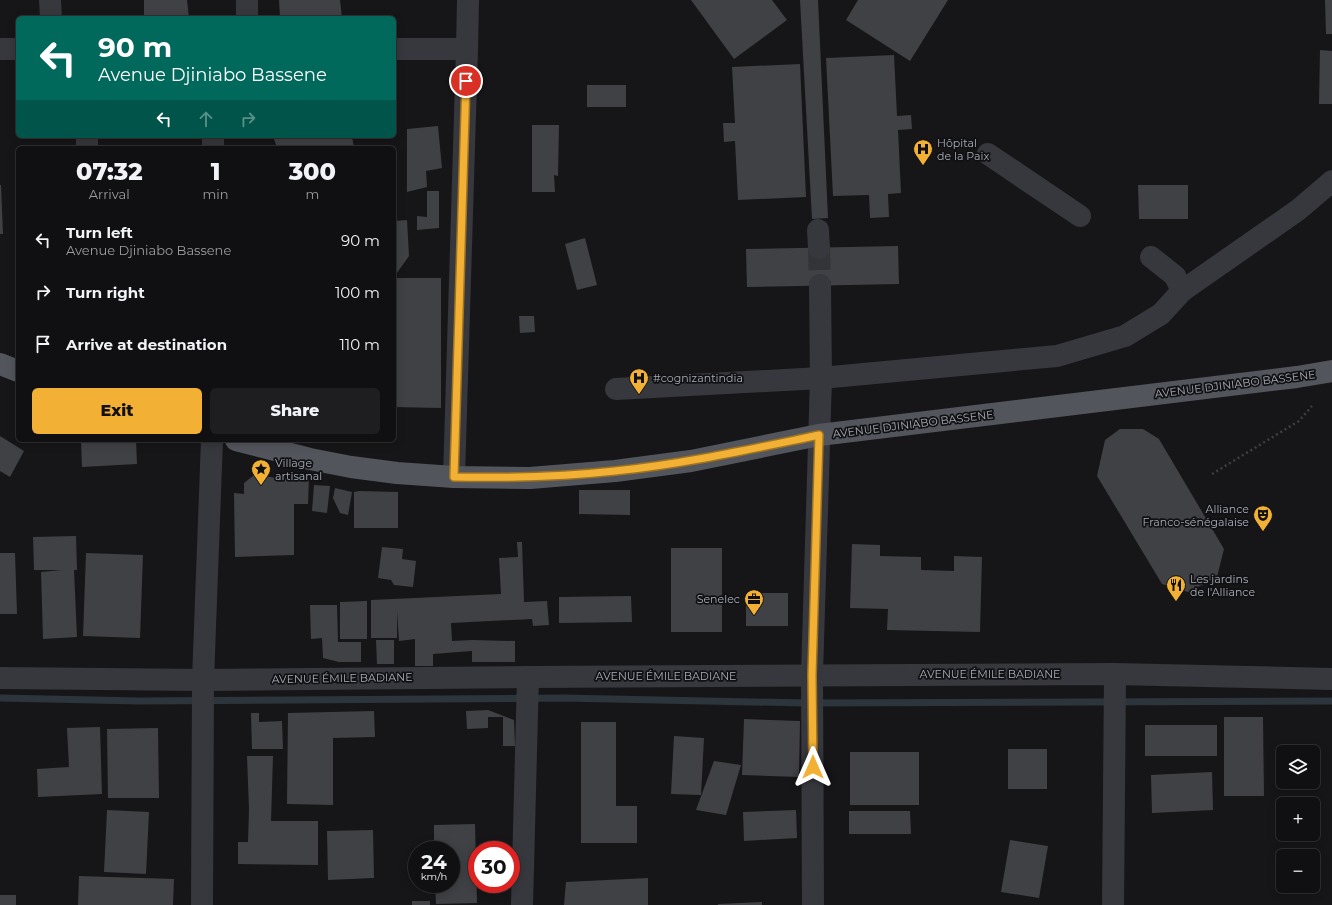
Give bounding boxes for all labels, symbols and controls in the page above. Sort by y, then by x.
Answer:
text: 90 m [98,30,172,64]
icon: left [32,32,84,84]
text: Avenue Djiniabo Bassene [98,64,327,86]
pin [449,64,483,98]
icon: arrive [455,70,477,92]
icon: left [153,108,175,130]
icon: ahead [195,108,217,130]
icon: right [237,108,259,130]
place label: Hôpital de la Paix [937,136,989,163]
hospital icon: Hôpital de la Paix [912,138,934,166]
text: 07:32 [76,157,143,186]
text: 1 [211,157,220,186]
text: 300 [289,157,336,186]
text: Arrival [89,186,130,202]
text: min [203,186,229,202]
text: m [305,186,319,202]
text: Turn left [66,223,133,242]
icon: left [32,229,54,251]
text: 90 m [341,231,380,250]
text: Avenue Djiniabo Bassene [66,242,231,258]
icon: right [32,281,54,303]
text: Turn right [66,283,145,302]
text: 100 m [335,283,380,302]
icon: arrive [32,333,54,355]
text: Arrive at destination [66,335,227,354]
text: 110 m [339,335,380,354]
hospital icon: #cognizantindia [628,367,650,395]
street label: AVENUE DJINIABO BASSENE [1154,367,1316,401]
place label: #cognizantindia [653,371,743,385]
button: Exit [32,388,202,434]
button: Share [210,388,380,434]
street label: AVENUE DJINIABO BASSENE [832,407,994,441]
place label: Village artisanal [275,456,322,483]
place icon: Village artisanal [250,458,272,486]
place label: Alliance Franco-sénégalaise [1142,502,1249,529]
theatre icon: Alliance Franco-sénégalaise [1252,504,1274,532]
place label: Les jardins de l'Alliance [1190,572,1255,599]
restaurant icon: Les jardins de l'Alliance [1165,574,1187,602]
office icon: Senelec [743,588,765,616]
place label: Senelec [697,592,740,606]
street label: AVENUE ÉMILE BADIANE [920,667,1060,681]
street label: AVENUE ÉMILE BADIANE [596,669,736,683]
street label: AVENUE ÉMILE BADIANE [271,670,413,686]
map controls [1276,745,1320,893]
button: layers [1276,745,1320,789]
position arrow [792,746,834,788]
button: + [1276,797,1320,841]
speed limit sign: 30 [468,841,520,893]
button: − [1276,849,1320,893]
text: 24 [421,850,447,874]
text: km/h [421,870,447,883]

